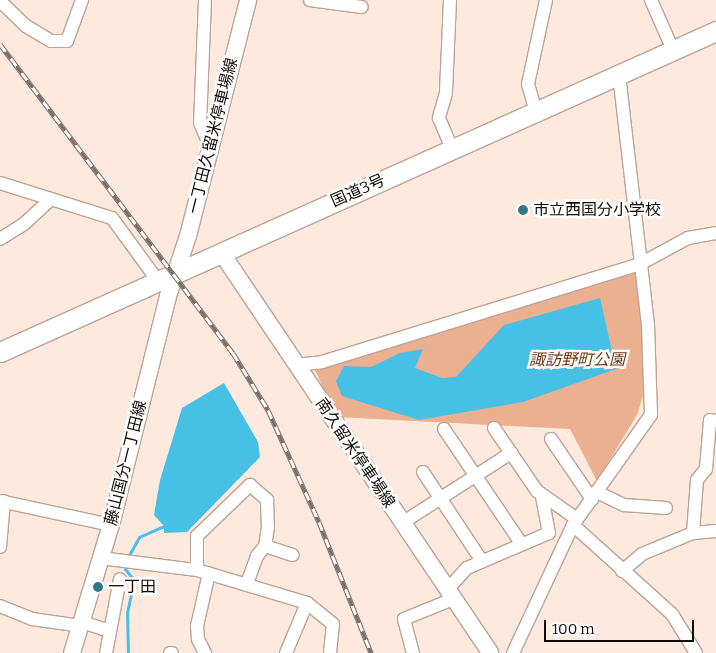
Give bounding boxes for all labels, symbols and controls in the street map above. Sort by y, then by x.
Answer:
street label: 一丁田久留米停車場線 [184,56,242,216]
street label: 国道3号 [328,171,388,211]
place label: 市立西国分小学校 [533,200,661,220]
marker: 市立西国分小学校 [517,204,529,216]
park label: 諏訪野町公園 [529,350,625,370]
street label: 南久留米停車場線 [311,395,399,511]
street label: 藤山国分一丁田線 [101,399,151,527]
place label: 一丁田 [108,577,156,597]
marker: 一丁田 [92,581,104,593]
scale bar [546,610,696,642]
text: 100 m [552,620,595,638]

